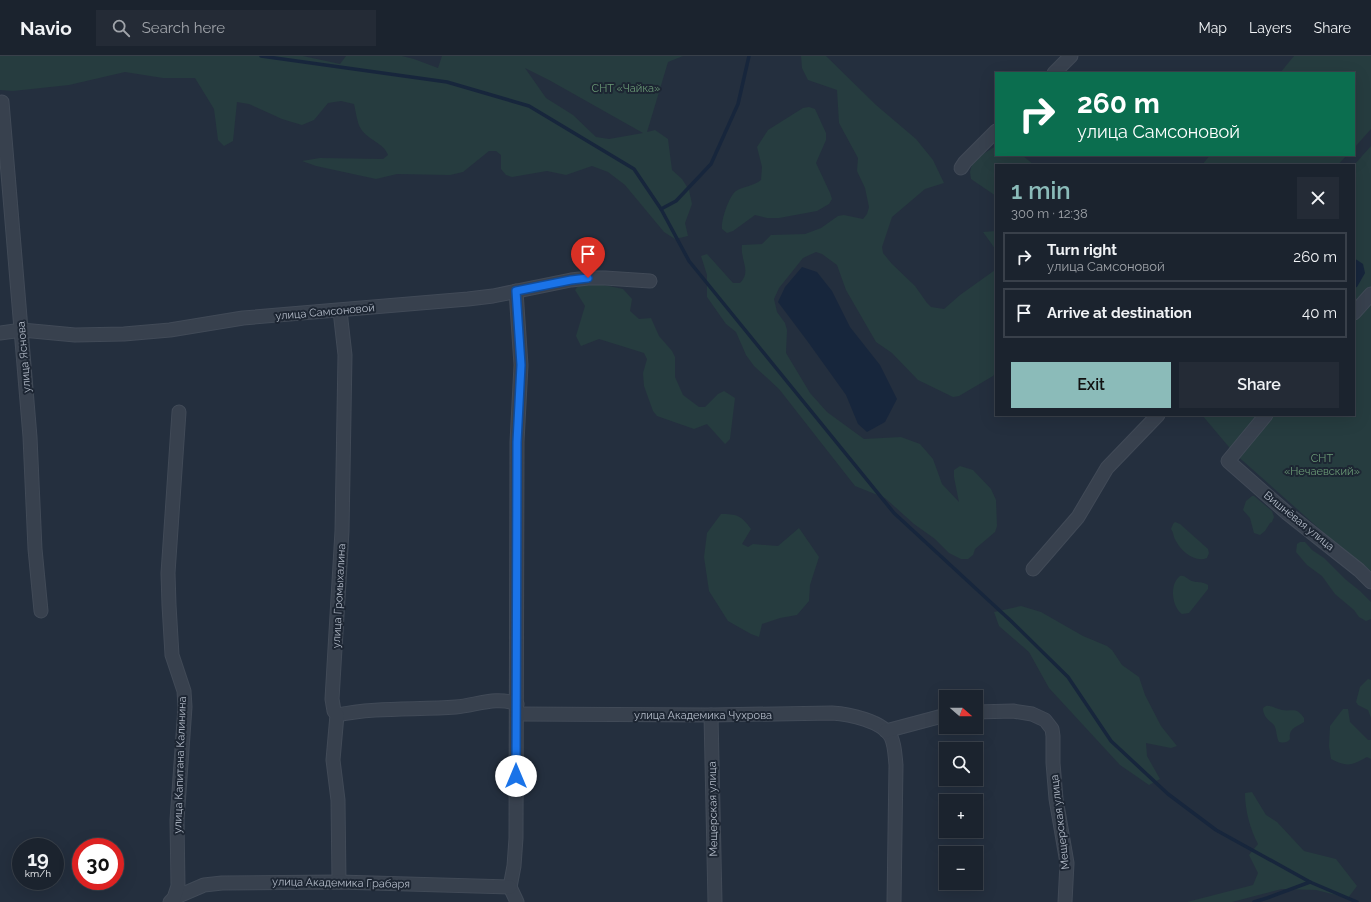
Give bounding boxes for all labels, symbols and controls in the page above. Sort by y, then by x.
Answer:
search box [96,10,376,46]
text: Navio [20,17,72,39]
icon: search [110,17,132,39]
text: Search here [142,19,225,37]
text: Map [1199,20,1227,36]
text: Layers [1249,20,1292,36]
text: Share [1314,20,1351,36]
park label: СНТ «Чайка» [592,82,660,95]
text: 260 m [1077,87,1160,120]
icon: right [1011,88,1063,140]
text: улица Самсоновой [1077,121,1240,142]
text: 1 min [1011,176,1071,205]
button: close [1297,177,1339,219]
text: 300 m · 12:38 [1011,206,1088,221]
pin [571,237,605,278]
text: Turn right [1047,241,1117,259]
icon: arrive [577,243,599,265]
icon: right [1013,246,1035,268]
text: 260 m [1293,248,1337,266]
text: улица Самсоновой [1047,259,1165,274]
street label: улица Самсоновой [275,301,375,323]
icon: arrive [1013,302,1035,324]
text: Arrive at destination [1047,304,1192,322]
text: 40 m [1302,304,1337,322]
street label: улица Яснова [14,321,34,393]
button: Exit [1011,362,1171,408]
button: Share [1179,362,1339,408]
park label: СНТ «Нечаевский» [1284,452,1360,478]
street label: Вишнёвая улица [1261,489,1337,553]
street label: улица Громыхалина [330,543,348,649]
north arrow [939,690,983,734]
map controls [939,690,983,890]
street label: улица Капитана Калинина [171,696,189,834]
street label: улица Академика Чухрова [634,709,772,722]
button: search [939,742,983,786]
position arrow [495,755,537,797]
street label: Мещерская улица [706,761,720,857]
street label: Мещерская улица [1048,774,1072,870]
button: + [939,794,983,838]
speed limit sign: 30 [72,838,124,890]
button: − [939,846,983,890]
text: 19 [27,847,49,871]
text: km/h [25,868,51,879]
street label: улица Академика Грабаря [272,875,410,891]

